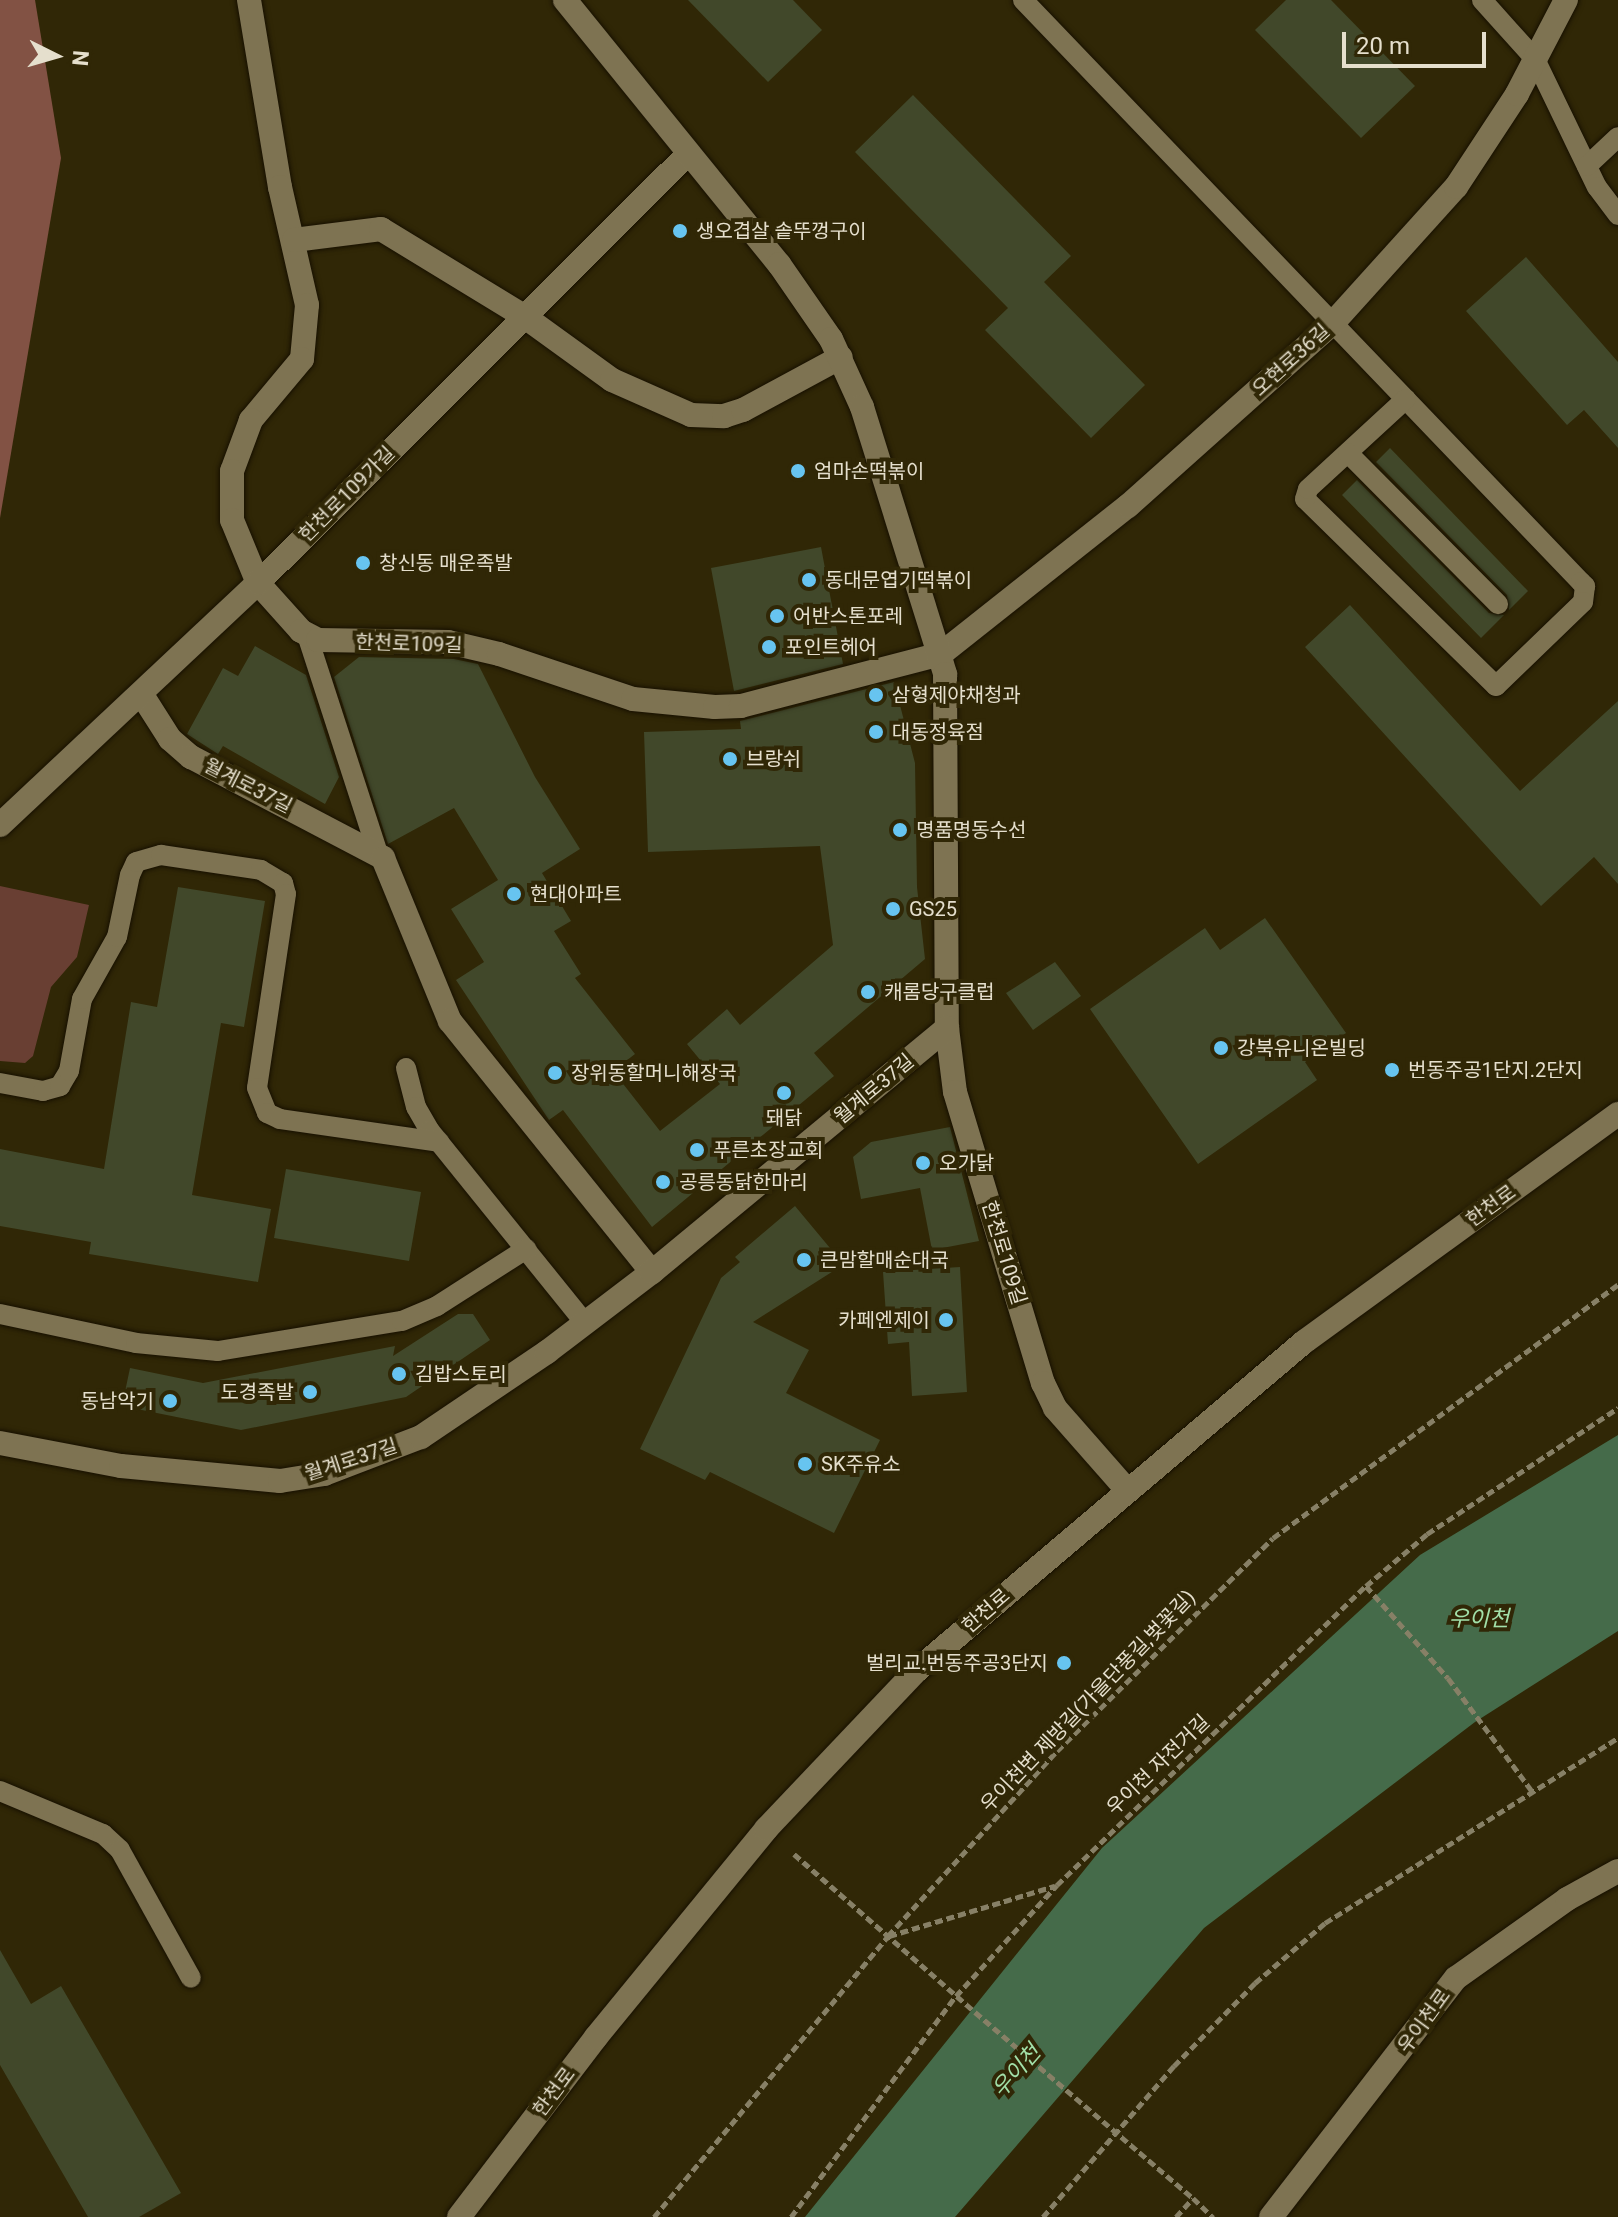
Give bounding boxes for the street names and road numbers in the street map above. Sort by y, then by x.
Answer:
street label: 오현로36길 [1247,319,1335,401]
street label: 한천로109가길 [294,441,400,547]
street label: 한천로109길 [355,630,463,658]
street label: 월계로37길 [200,753,296,819]
street label: 월계로37길 [829,1049,919,1129]
street label: 한천로 [1462,1180,1520,1232]
street label: 한천로109길 [977,1198,1031,1308]
street label: 월계로37길 [302,1434,400,1486]
street label: 한천로 [957,1584,1015,1638]
street label: 우이천변 제방길(가을단풍길,벚꽃길) [976,1585,1200,1817]
street label: 우이천 자전거길 [1102,1710,1214,1820]
street label: 우이천로 [1393,1984,1455,2058]
street label: 한천로 [528,2063,580,2121]

